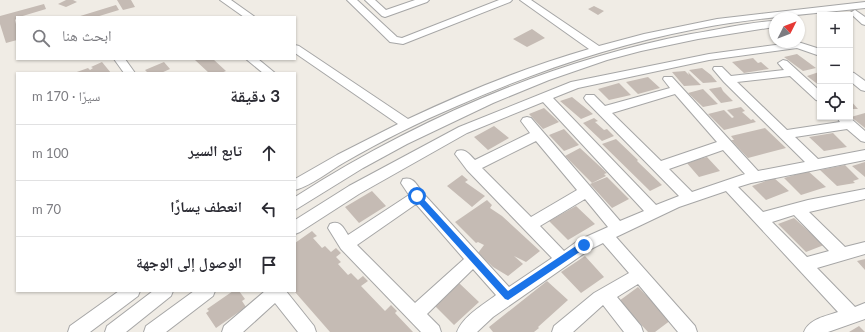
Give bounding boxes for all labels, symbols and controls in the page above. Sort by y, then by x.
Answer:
north arrow [769,12,805,48]
map controls [817,12,853,120]
button: + [817,12,853,48]
search box [16,16,296,60]
text: ابحث هنا [62,26,112,44]
icon: search [30,27,52,49]
button: − [817,48,853,84]
button: locate [817,84,853,120]
text: 3 دقيقة [230,85,280,106]
text: سيرًا · 170 m [32,88,100,104]
text: تابع السير [188,141,242,159]
icon: ahead [258,142,280,164]
text: 100 m [32,145,69,161]
route start [408,187,426,205]
text: انعطف يسارًا [170,197,242,215]
icon: left [258,198,280,220]
text: 70 m [32,201,61,217]
route end [575,236,593,254]
text: الوصول إلى الوجهة [136,253,242,271]
icon: arrive [258,254,280,276]

